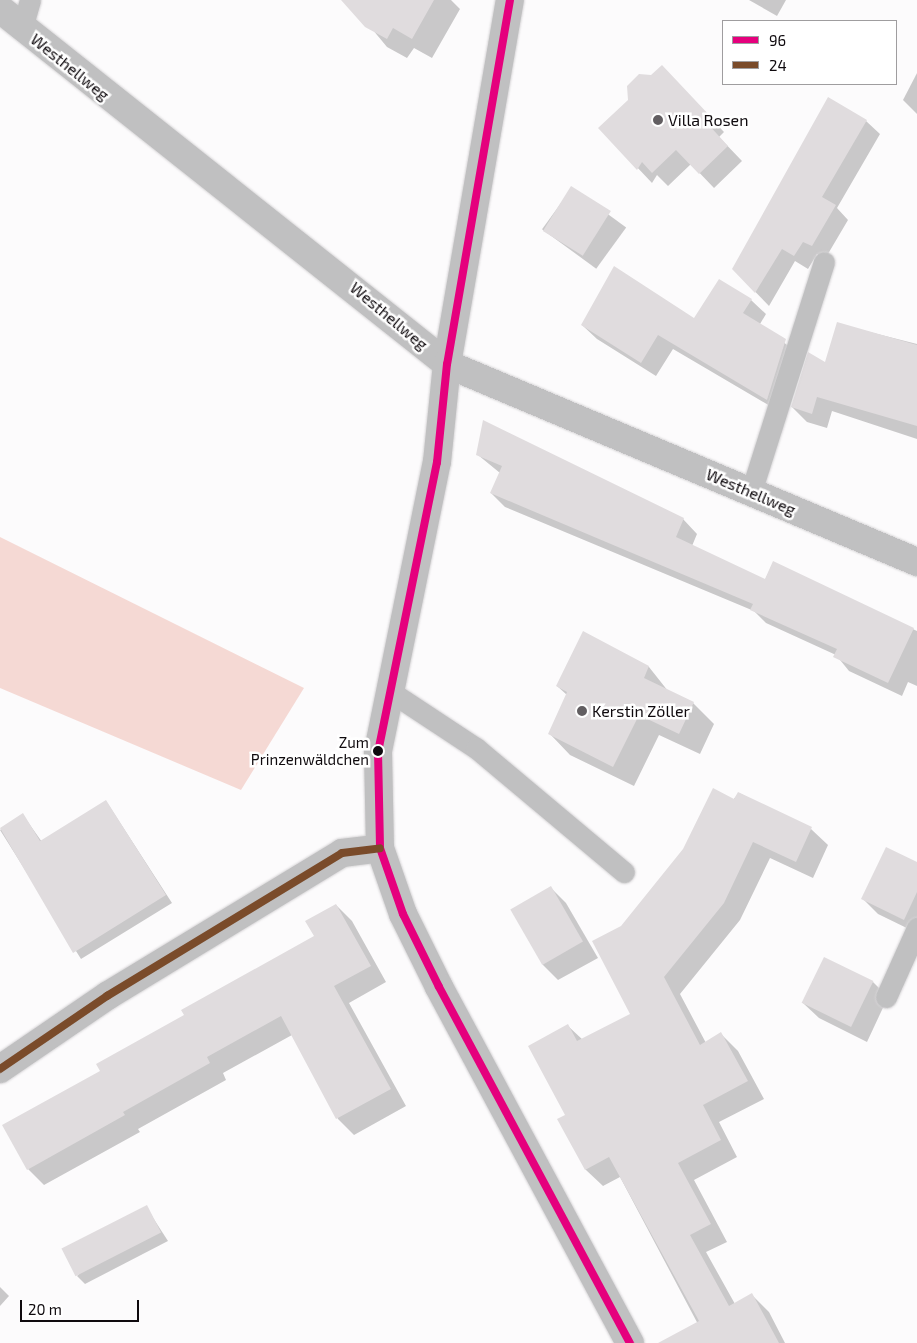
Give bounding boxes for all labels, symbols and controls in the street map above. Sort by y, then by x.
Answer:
legend [722,20,897,85]
street label: Westhellweg [27,29,113,105]
text: 96 [769,31,786,49]
text: 24 [769,56,787,74]
place label: Villa Rosen [668,110,748,130]
marker: Villa Rosen [652,114,664,126]
street label: Westhellweg [346,278,432,354]
street label: Westhellweg [703,465,799,519]
place label: Kerstin Zöller [592,701,690,721]
marker: Kerstin Zöller [576,705,588,717]
place label: Zum Prinzenwäldchen [251,733,369,768]
marker: Zum Prinzenwäldchen [373,746,383,756]
scale bar [22,1290,141,1322]
text: 20 m [28,1300,62,1318]

